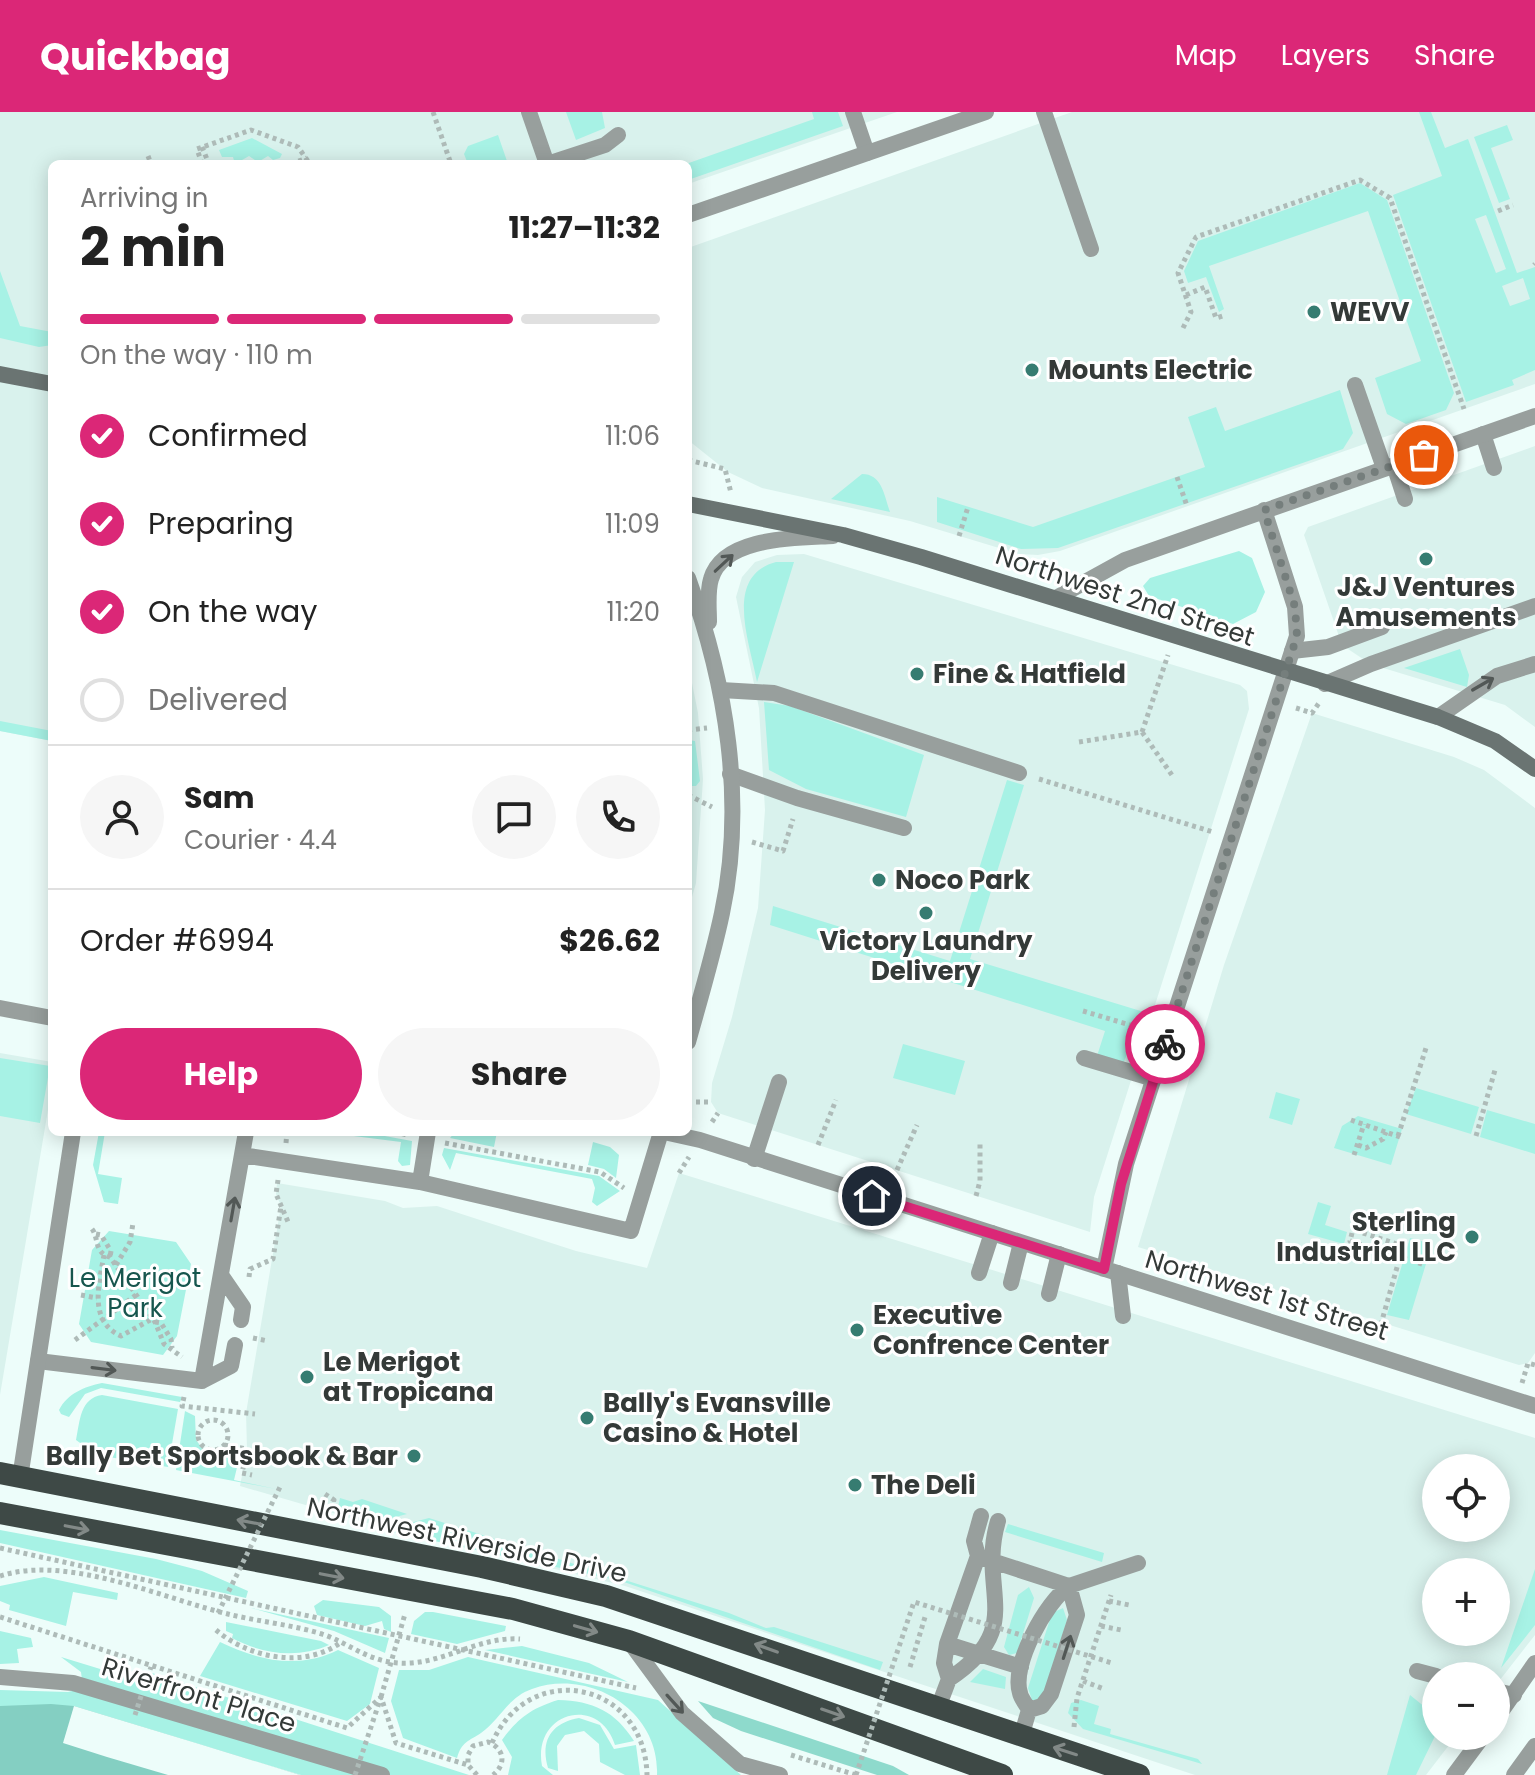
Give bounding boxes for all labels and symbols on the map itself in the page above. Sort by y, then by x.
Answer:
place label: WEVV [1330,294,1409,330]
marker: WEVV [1305,303,1323,321]
place label: Mounts Electric [1048,352,1253,388]
marker: Mounts Electric [1023,361,1041,379]
pin [1390,421,1458,489]
street label: Northwest 2nd Street [991,537,1259,655]
marker: J&J Ventures Amusements [1417,550,1435,568]
one-way arrow [713,555,733,573]
place label: J&J Ventures Amusements [1336,569,1516,635]
place label: Fine & Hatfield [933,656,1126,692]
marker: Fine & Hatfield [908,665,926,683]
one-way arrow [1471,676,1494,692]
place label: Noco Park [895,862,1030,898]
marker: Noco Park [870,871,888,889]
marker: Victory Laundry Delivery [917,904,935,922]
place label: Victory Laundry Delivery [820,923,1033,989]
courier [1125,1004,1205,1084]
pin [838,1162,906,1230]
one-way arrow [226,1197,241,1223]
place label: Sterling Industrial LLC [1276,1204,1456,1270]
marker: Sterling Industrial LLC [1463,1228,1481,1246]
street label: Northwest 1st Street [1141,1241,1393,1349]
park label: Le Merigot Park [69,1260,201,1326]
place label: Executive Confrence Center [873,1297,1109,1363]
marker: Executive Confrence Center [848,1321,866,1339]
place label: Le Merigot at Tropicana [323,1344,494,1410]
one-way arrow [91,1362,116,1377]
marker: Le Merigot at Tropicana [298,1368,316,1386]
place label: Bally's Evansville Casino & Hotel [603,1385,831,1451]
marker: Bally's Evansville Casino & Hotel [578,1409,596,1427]
place label: Bally Bet Sportsbook & Bar [46,1438,398,1474]
marker: Bally Bet Sportsbook & Bar [405,1447,423,1465]
place label: The Deli [871,1467,976,1503]
marker: The Deli [846,1476,864,1494]
street label: Northwest Riverside Drive [304,1488,630,1592]
one-way arrow [237,1514,263,1529]
one-way arrow [63,1521,89,1536]
one-way arrow [319,1570,344,1585]
one-way arrow [573,1623,599,1638]
one-way arrow [1060,1635,1075,1660]
one-way arrow [754,1640,779,1654]
street label: Riverfront Place [97,1648,301,1742]
one-way arrow [665,1694,683,1714]
one-way arrow [820,1706,845,1721]
one-way arrow [1052,1742,1077,1757]

